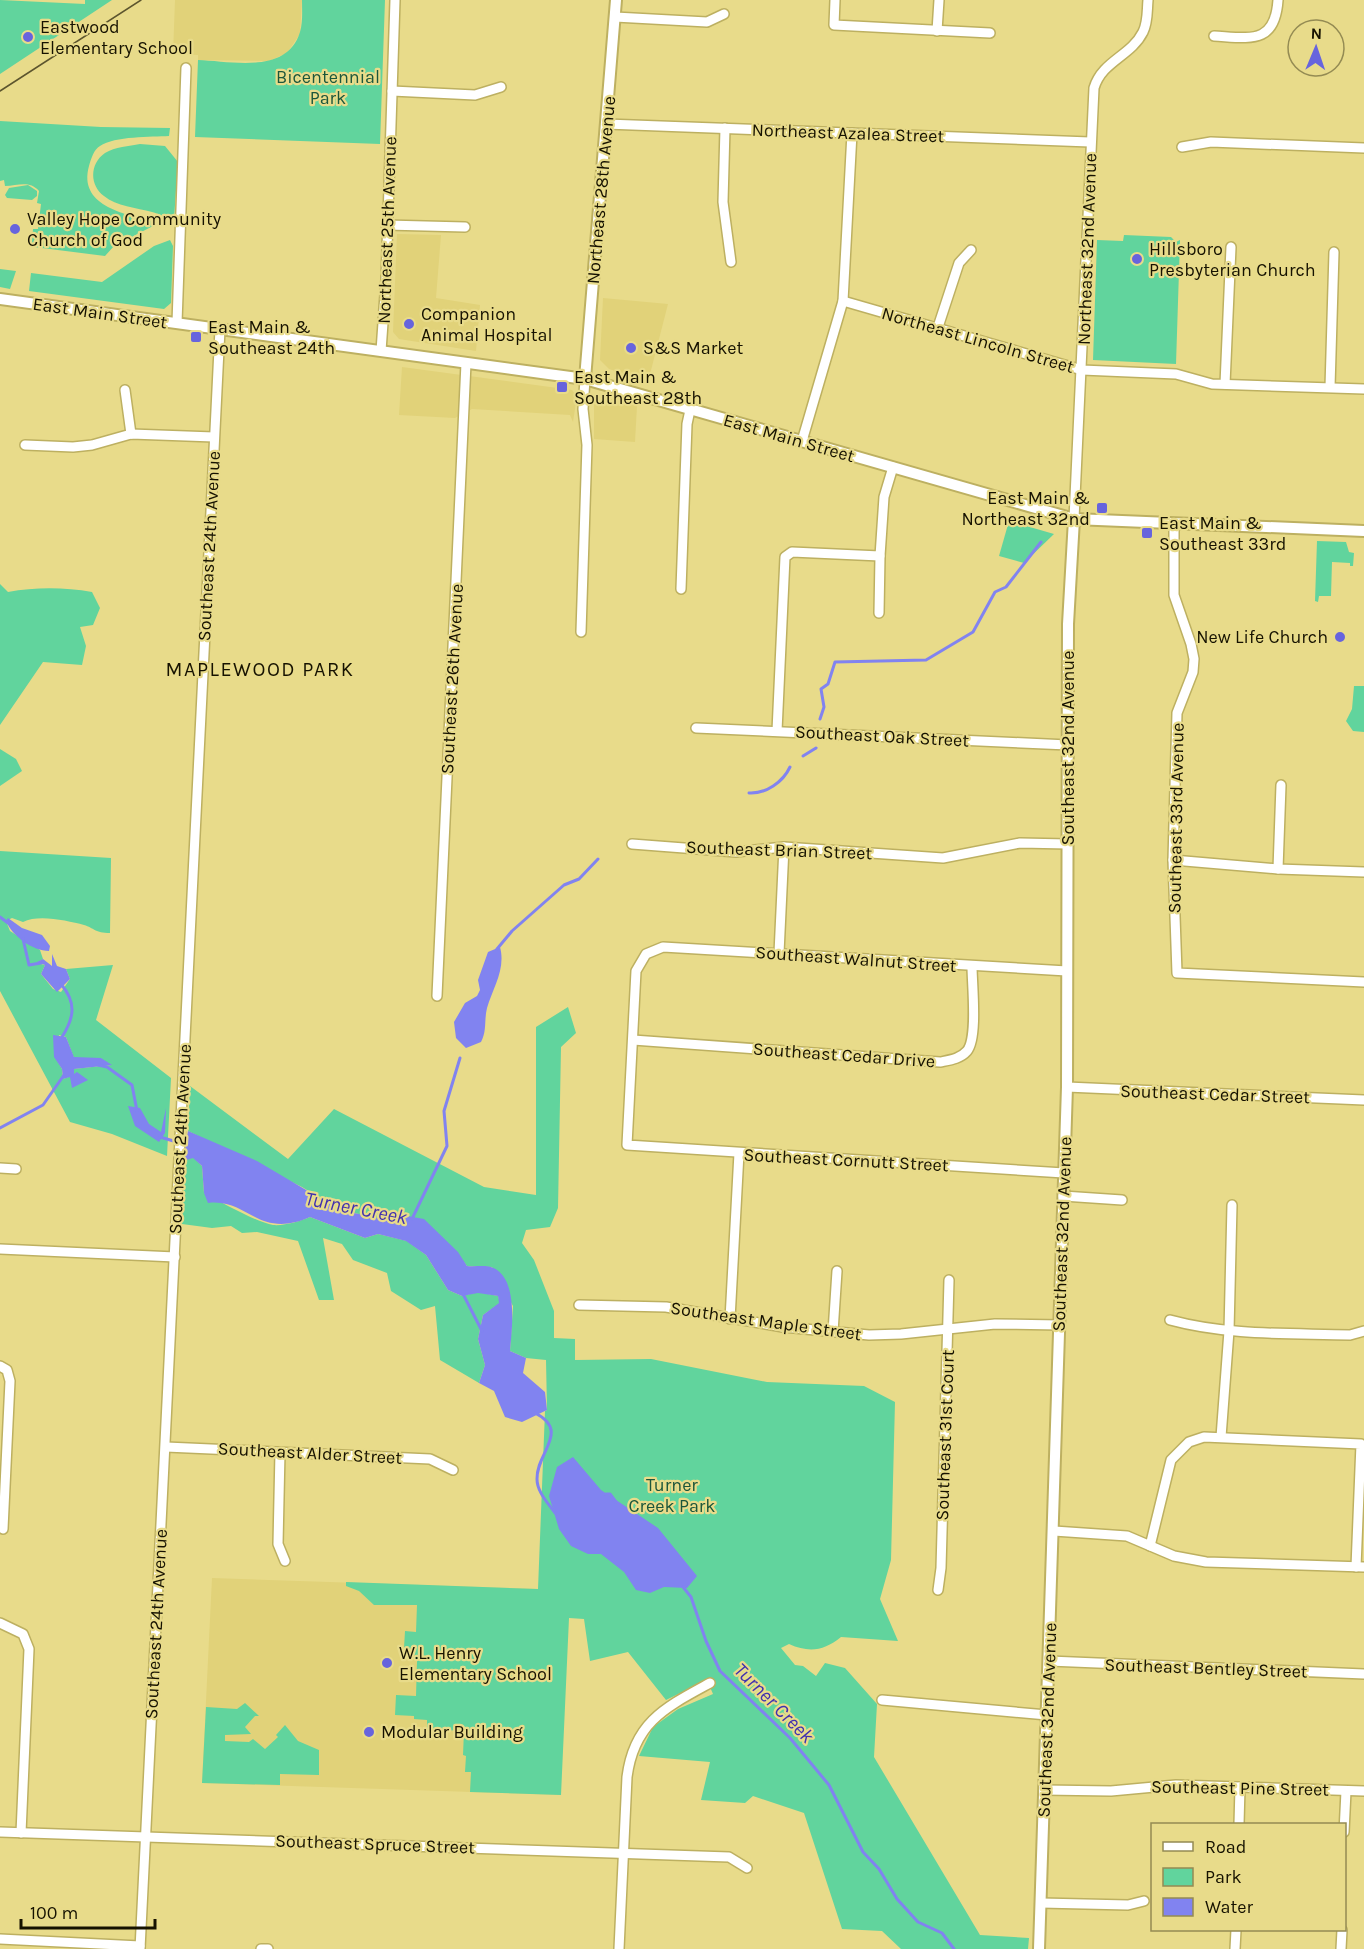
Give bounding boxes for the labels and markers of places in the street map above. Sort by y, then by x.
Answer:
place label: Eastwood Elementary School [40,16,193,59]
marker: Eastwood Elementary School [21,30,35,44]
place label: Valley Hope Community Church of God [27,208,222,251]
marker: Valley Hope Community Church of God [8,222,22,236]
place label: Hillsboro Presbyterian Church [1149,238,1316,281]
marker: Hillsboro Presbyterian Church [1130,252,1144,266]
place label: Companion Animal Hospital [421,303,553,346]
place label: East Main & Southeast 24th [208,316,335,359]
marker: Companion Animal Hospital [402,317,416,331]
marker: East Main & Southeast 24th [189,330,203,344]
place label: S&S Market [643,337,744,359]
marker: S&S Market [624,341,638,355]
place label: East Main & Southeast 28th [574,366,702,409]
marker: East Main & Southeast 28th [555,380,569,394]
place label: East Main & Northeast 32nd [961,487,1090,530]
marker: East Main & Northeast 32nd [1095,501,1109,515]
place label: East Main & Southeast 33rd [1159,512,1286,555]
marker: East Main & Southeast 33rd [1140,526,1154,540]
place label: New Life Church [1196,626,1328,648]
marker: New Life Church [1333,630,1347,644]
place label: W.L. Henry Elementary School [399,1642,552,1685]
marker: W.L. Henry Elementary School [380,1656,394,1670]
place label: Modular Building [381,1721,523,1743]
marker: Modular Building [362,1725,376,1739]

